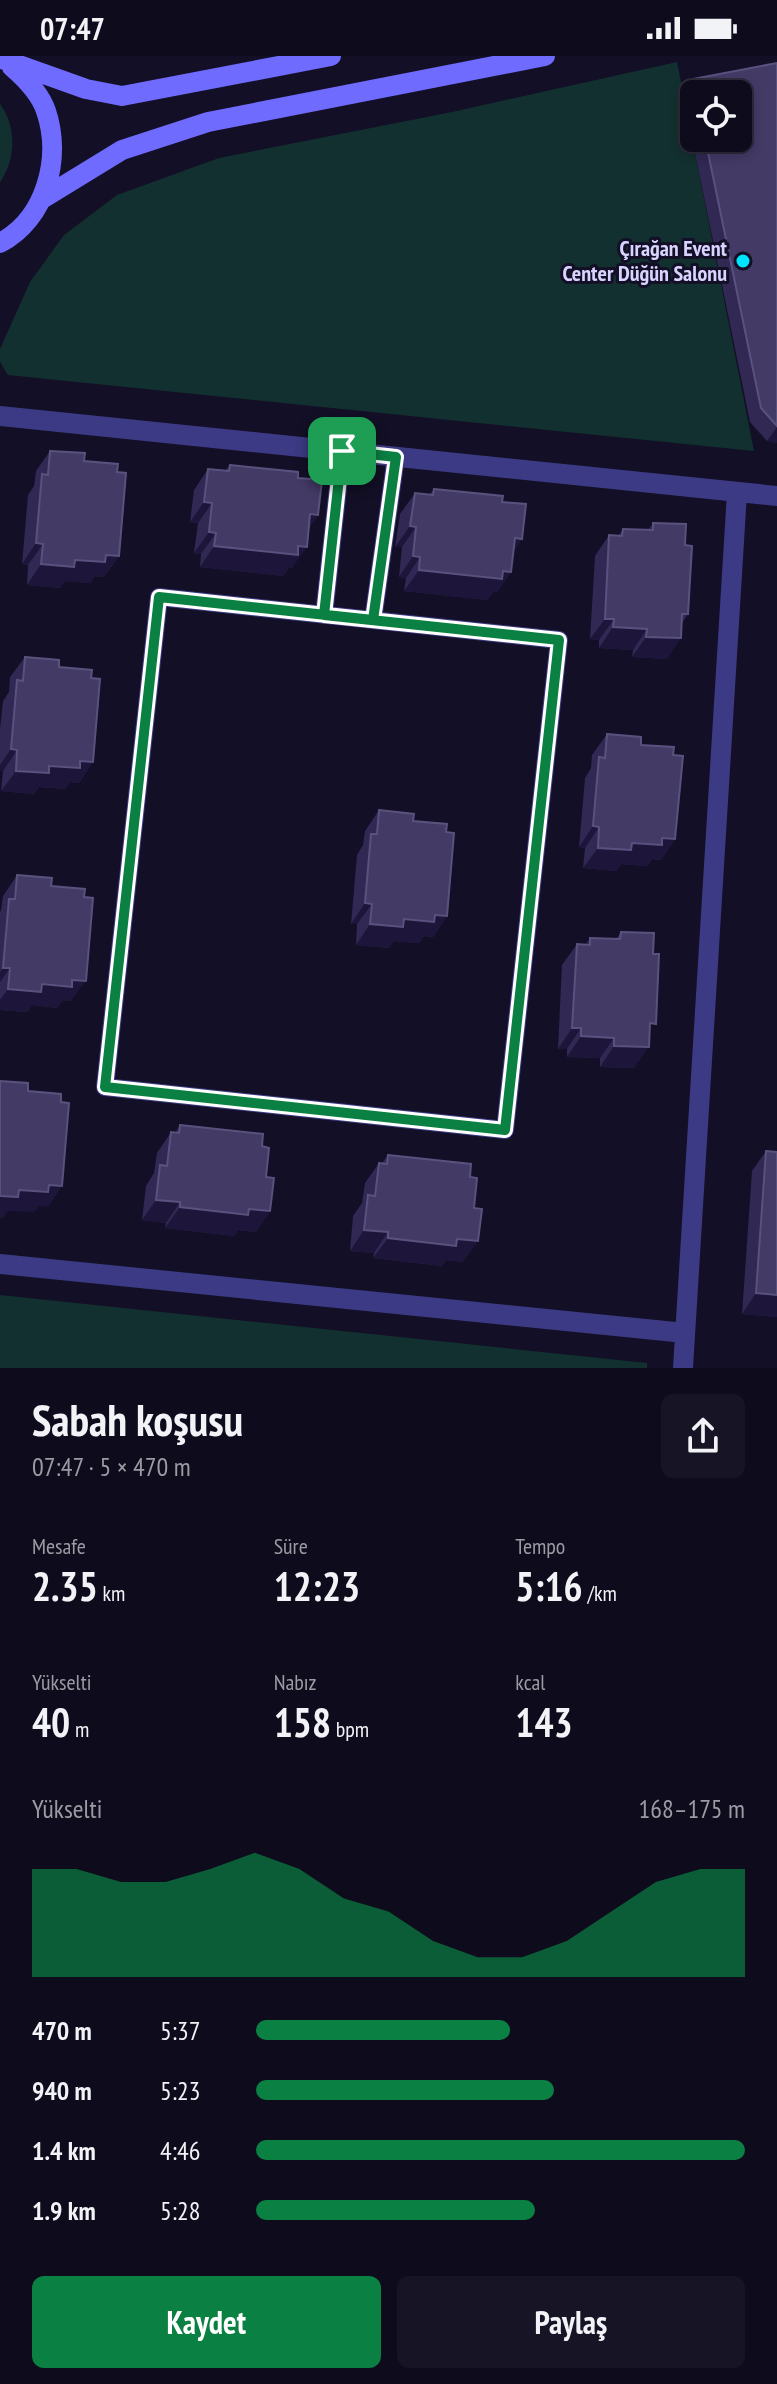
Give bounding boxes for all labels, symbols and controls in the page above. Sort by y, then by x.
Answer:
text: 07:47 [40,9,105,48]
map controls [680,80,752,152]
button: locate [680,80,752,152]
place label: Çırağan Event Center Düğün Salonu [562,234,728,287]
marker: Çırağan Event Center Düğün Salonu [734,252,752,270]
pin [308,417,376,485]
icon: arrive [320,429,364,473]
text: Sabah koşusu [32,1391,243,1448]
button: share [661,1394,745,1478]
text: 07:47 · 5 × 470 m [32,1450,191,1483]
text: Mesafe [32,1532,86,1560]
text: Süre [274,1532,308,1560]
text: Tempo [515,1532,565,1560]
text: 2.35 [32,1560,98,1612]
text: 12:23 [274,1560,360,1612]
text: 5:16 [515,1560,583,1612]
text: km [98,1579,125,1607]
text: /km [583,1579,617,1607]
text: Yükselti [32,1668,92,1696]
text: Nabız [274,1668,317,1696]
text: kcal [515,1668,545,1696]
text: 40 [32,1696,70,1748]
text: 158 [274,1696,331,1748]
text: 143 [515,1696,573,1748]
text: m [70,1715,89,1743]
text: bpm [331,1715,369,1743]
text: Yükselti [32,1792,102,1825]
text: 168–175 m [639,1792,745,1825]
text: 470 m [32,2014,92,2047]
text: 5:37 [160,2014,200,2047]
text: 940 m [32,2074,92,2107]
text: 5:23 [160,2074,200,2107]
text: 1.4 km [32,2134,96,2167]
text: 4:46 [160,2134,200,2167]
text: 1.9 km [32,2194,96,2227]
text: 5:28 [160,2194,200,2227]
button: Kaydet [32,2276,381,2368]
button: Paylaş [397,2276,745,2368]

